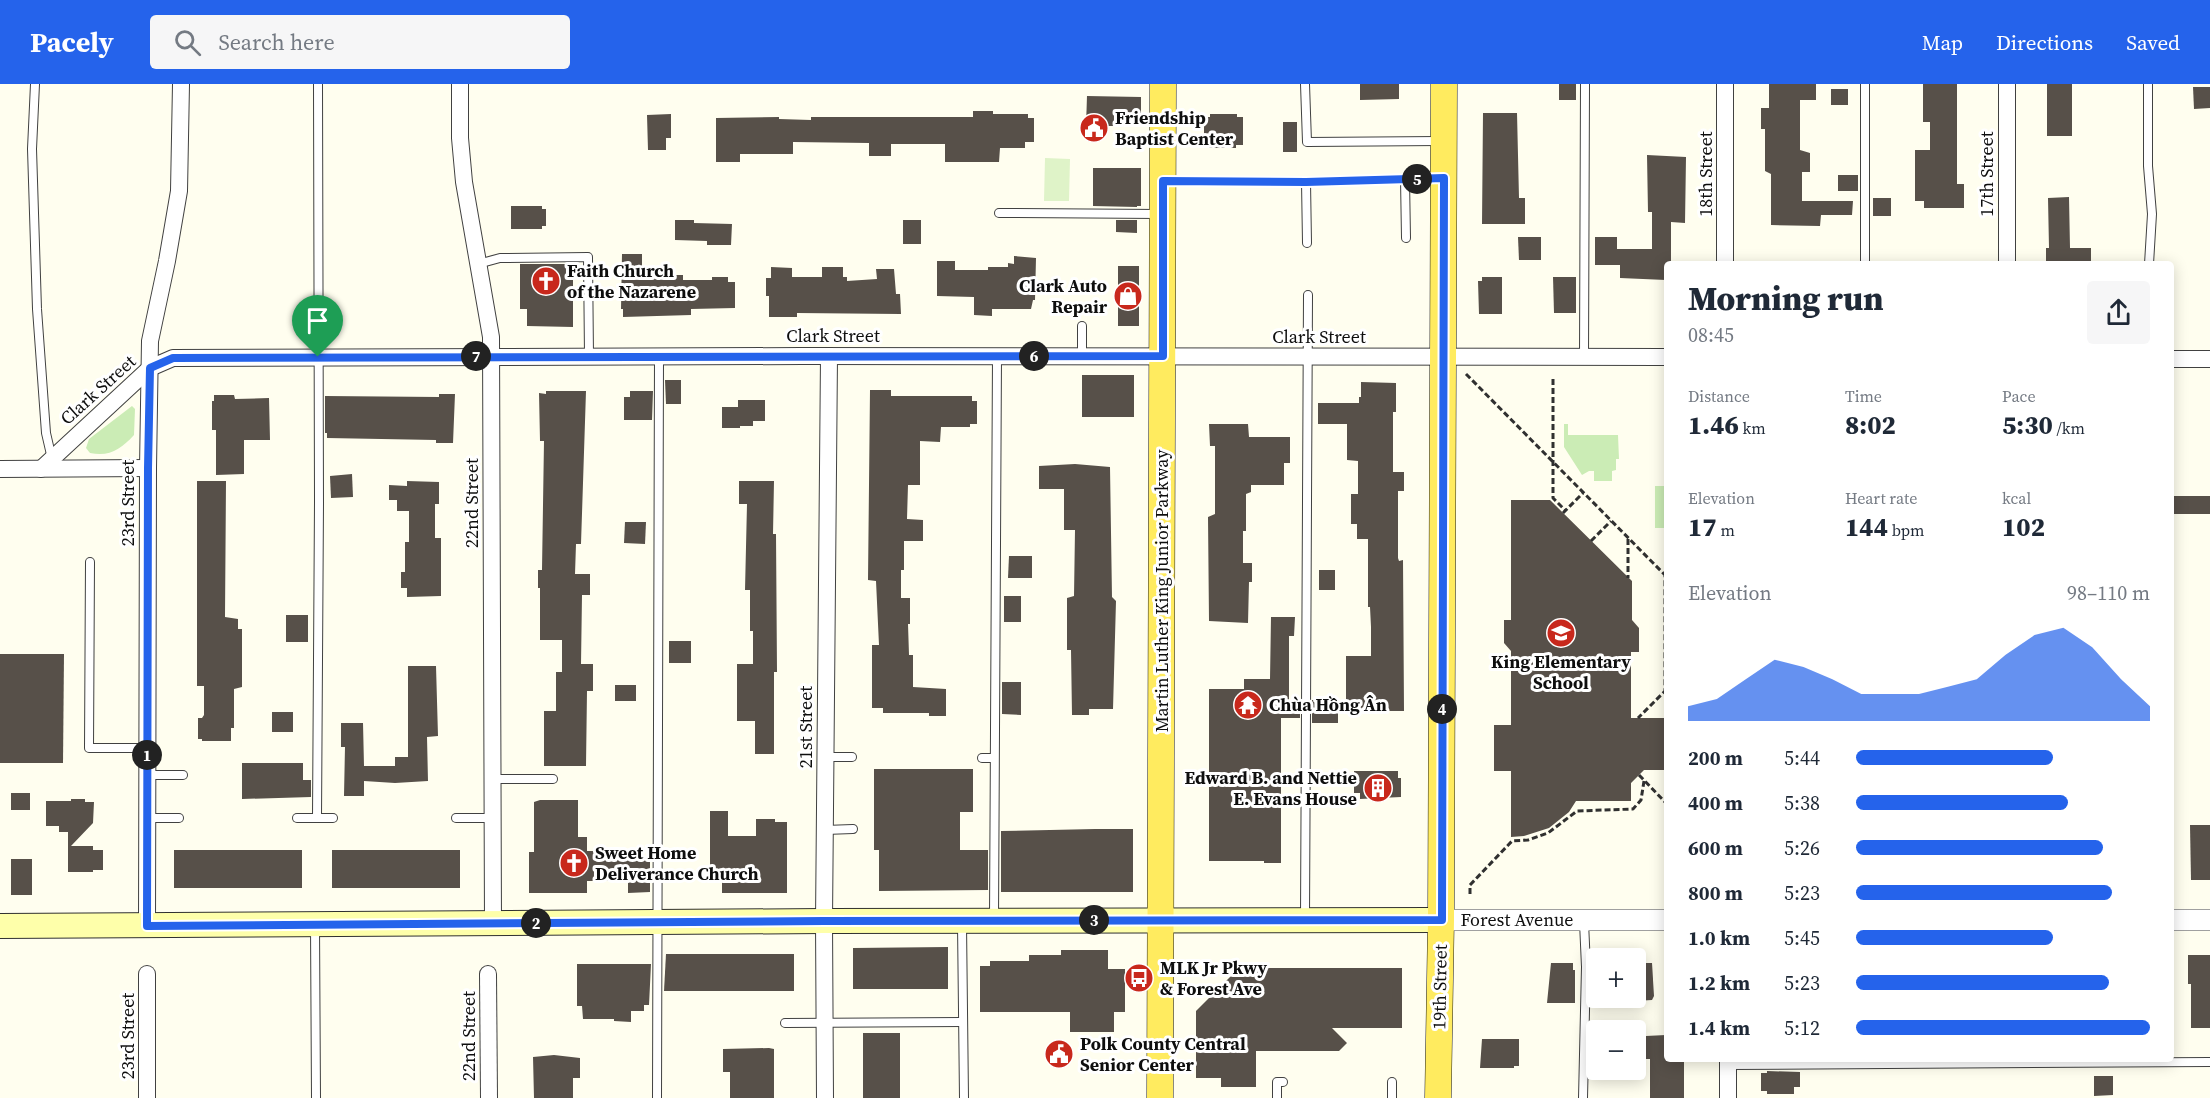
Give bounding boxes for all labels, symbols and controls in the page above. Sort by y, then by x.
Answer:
search box [150,15,570,69]
text: Pacely [30,23,114,61]
icon: search [171,26,204,59]
text: Search here [219,27,335,57]
text: Map [1922,28,1963,57]
text: Directions [1996,28,2093,57]
text: Saved [2126,28,2180,57]
place label: Friendship Baptist Center [1115,105,1234,151]
public building icon: Friendship Baptist Center [1078,112,1110,144]
street label: 18th Street [1693,131,1718,217]
street label: 17th Street [1974,131,1999,217]
pin: 5 [1402,164,1432,194]
text: 5 [1413,168,1421,190]
place label: Faith Church of the Nazarene [567,258,696,304]
church icon: Faith Church of the Nazarene [530,265,562,297]
place label: Clark Auto Repair [1019,273,1108,319]
text: Morning run [1688,276,1884,321]
shop icon: Clark Auto Repair [1112,280,1144,312]
button: share [2087,281,2150,344]
pin [292,295,343,357]
icon: arrive [301,304,334,337]
text: 08:45 [1688,321,1734,349]
street label: Clark Street [786,323,880,348]
street label: Clark Street [1272,324,1366,349]
pin: 7 [461,341,491,371]
pin: 6 [1019,341,1049,371]
text: 7 [472,345,480,367]
text: 6 [1030,345,1038,367]
street label: Clark Street [55,349,141,430]
text: Distance [1688,385,1750,407]
text: Time [1845,385,1882,407]
text: Pace [2002,385,2036,407]
text: 1.46 [1688,407,1739,443]
text: 8:02 [1845,407,1896,443]
text: 5:30 [2002,407,2053,443]
text: km [1739,417,1766,439]
text: /km [2053,417,2085,439]
street label: Martin Luther King Junior Parkway [1149,449,1174,732]
street label: 22nd Street [459,458,484,548]
street label: 23rd Street [115,460,140,546]
text: Elevation [1688,487,1755,509]
text: Heart rate [1845,487,1917,509]
text: kcal [2002,487,2031,509]
text: 17 [1688,509,1717,545]
text: 144 [1845,509,1888,545]
text: 102 [2002,509,2045,545]
text: m [1717,519,1735,541]
text: bpm [1888,519,1925,541]
text: Elevation [1688,579,1772,607]
text: 98–110 m [2067,579,2150,607]
school or university icon: King Elementary School [1545,617,1577,649]
place label: King Elementary School [1491,649,1631,695]
street label: 21st Street [793,686,818,768]
temple icon: Chùa Hồng Ân [1232,689,1264,721]
place label: Chùa Hồng Ân [1269,692,1387,717]
pin: 4 [1427,694,1457,724]
text: 4 [1438,698,1446,720]
pin: 1 [132,740,162,770]
text: 1 [143,744,151,766]
text: 200 m [1688,744,1743,772]
text: 5:44 [1784,744,1820,772]
place label: Edward B. and Nettie E. Evans House [1185,765,1357,811]
building icon: Edward B. and Nettie E. Evans House [1362,772,1394,804]
text: 400 m [1688,789,1743,817]
text: 5:38 [1784,789,1820,817]
text: 600 m [1688,834,1743,862]
text: 5:26 [1784,834,1820,862]
place label: Sweet Home Deliverance Church [595,840,758,886]
church icon: Sweet Home Deliverance Church [558,847,590,879]
text: 800 m [1688,879,1743,907]
text: 5:23 [1784,879,1820,907]
pin: 3 [1079,905,1109,935]
street label: Forest Avenue [1460,907,1574,932]
pin: 2 [521,908,551,938]
text: 3 [1090,909,1098,931]
text: 2 [532,912,540,934]
text: 1.0 km [1688,924,1750,952]
text: 5:45 [1784,924,1820,952]
street label: 19th Street [1426,944,1453,1030]
map controls [1586,948,1646,1080]
button: + [1586,948,1646,1008]
place label: MLK Jr Pkwy & Forest Ave [1160,955,1267,1001]
bus stop icon: MLK Jr Pkwy & Forest Ave [1123,962,1155,994]
text: 1.2 km [1688,969,1750,997]
text: 5:23 [1784,969,1820,997]
street label: 22nd Street [456,991,481,1081]
street label: 23rd Street [115,993,140,1079]
text: 1.4 km [1688,1014,1750,1042]
text: 5:12 [1784,1014,1820,1042]
button: − [1586,1020,1646,1080]
place label: Polk County Central Senior Center [1080,1031,1246,1077]
public building icon: Polk County Central Senior Center [1043,1038,1075,1070]

